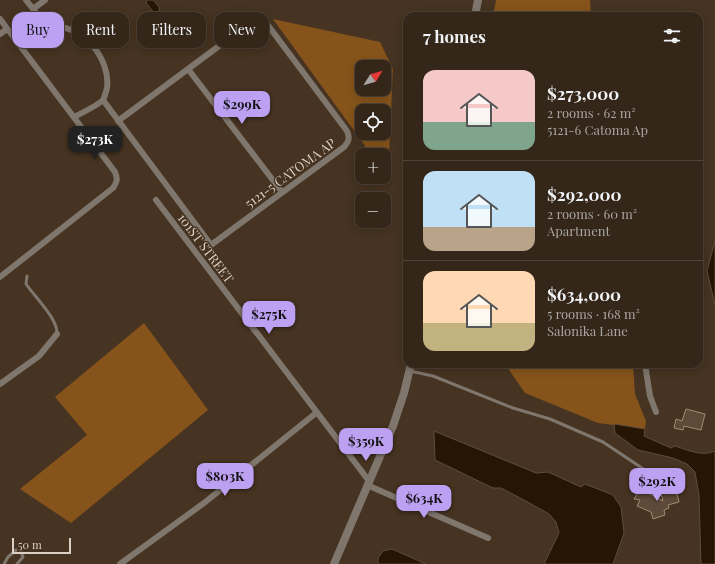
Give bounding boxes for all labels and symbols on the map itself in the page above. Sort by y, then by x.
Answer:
north arrow [355,60,391,96]
pin: $299K [214,91,270,125]
pin: $273K [67,126,123,160]
street label: 5121-5 CATOMA AP [241,134,339,211]
street label: 101ST STREET [175,209,238,286]
pin: $275K [241,301,297,335]
pin: $359K [338,428,394,462]
pin: $803K [197,463,253,497]
pin: $292K [629,468,685,502]
pin: $634K [396,485,452,519]
scale bar [12,536,71,555]

